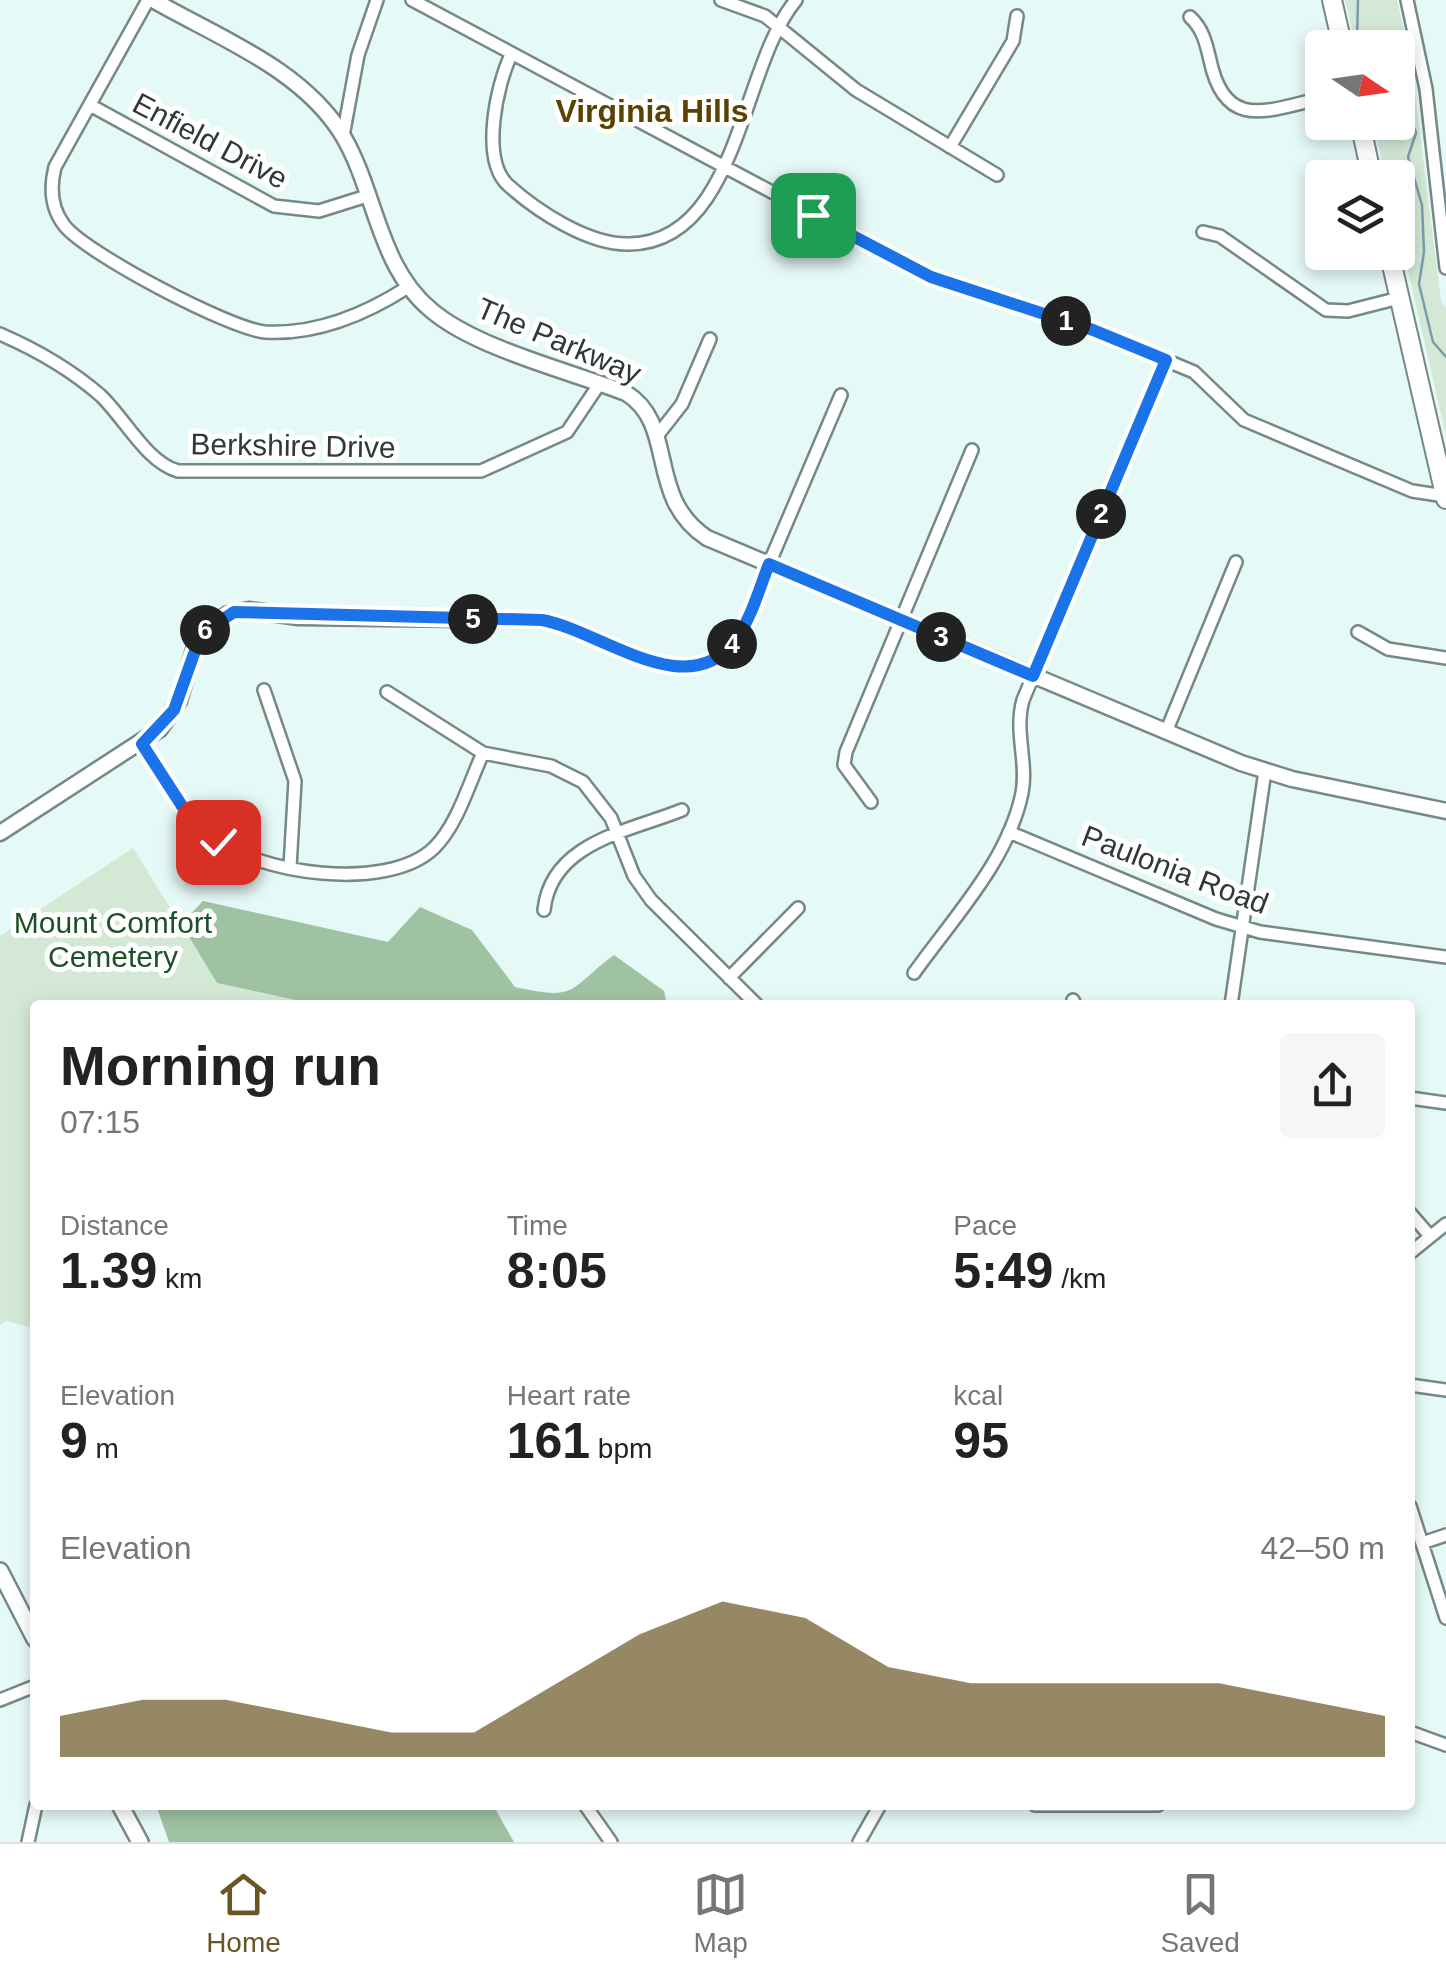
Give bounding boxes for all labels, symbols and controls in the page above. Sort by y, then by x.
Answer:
north arrow [1305,30,1415,140]
map controls [1305,30,1415,270]
street label: Enfield Drive [127,86,293,195]
district label: Virginia Hills [555,93,749,129]
button: layers [1305,160,1415,270]
pin [771,173,856,258]
icon: arrive [786,188,841,243]
street label: The Parkway [472,291,646,390]
pin: 1 [1041,296,1091,346]
text: 1 [1058,305,1074,336]
street label: Berkshire Drive [190,427,396,464]
pin: 2 [1076,489,1126,539]
text: 2 [1093,498,1109,529]
pin: 5 [448,594,498,644]
text: 5 [465,603,481,634]
pin: 6 [180,605,230,655]
pin: 3 [916,612,966,662]
text: 6 [197,614,213,645]
pin: 4 [707,619,757,669]
text: 3 [933,621,949,652]
text: 4 [724,628,740,659]
pin [176,800,261,885]
icon: check [191,815,246,870]
street label: Paulonia Road [1077,819,1273,920]
park label: Mount Comfort Cemetery [14,906,213,973]
button: share [1280,1033,1385,1138]
text: Morning run [60,1035,381,1097]
text: 07:15 [60,1104,140,1140]
text: Distance [60,1210,169,1241]
text: Time [507,1210,568,1241]
text: Pace [953,1210,1017,1241]
text: 1.39 [60,1243,157,1299]
text: 8:05 [507,1243,607,1299]
text: 5:49 [953,1243,1053,1299]
text: km [157,1263,202,1294]
text: /km [1053,1263,1106,1294]
text: Elevation [60,1380,175,1411]
text: Heart rate [507,1380,631,1411]
text: kcal [953,1380,1003,1411]
text: 9 [60,1413,88,1469]
text: 161 [507,1413,590,1469]
text: 95 [953,1413,1009,1469]
text: m [88,1433,119,1464]
text: bpm [590,1433,652,1464]
text: Elevation [60,1530,192,1566]
text: 42–50 m [1260,1530,1385,1566]
tab: Home [206,1867,281,1959]
tab: Map [693,1867,748,1959]
tab: Saved [1160,1867,1240,1959]

